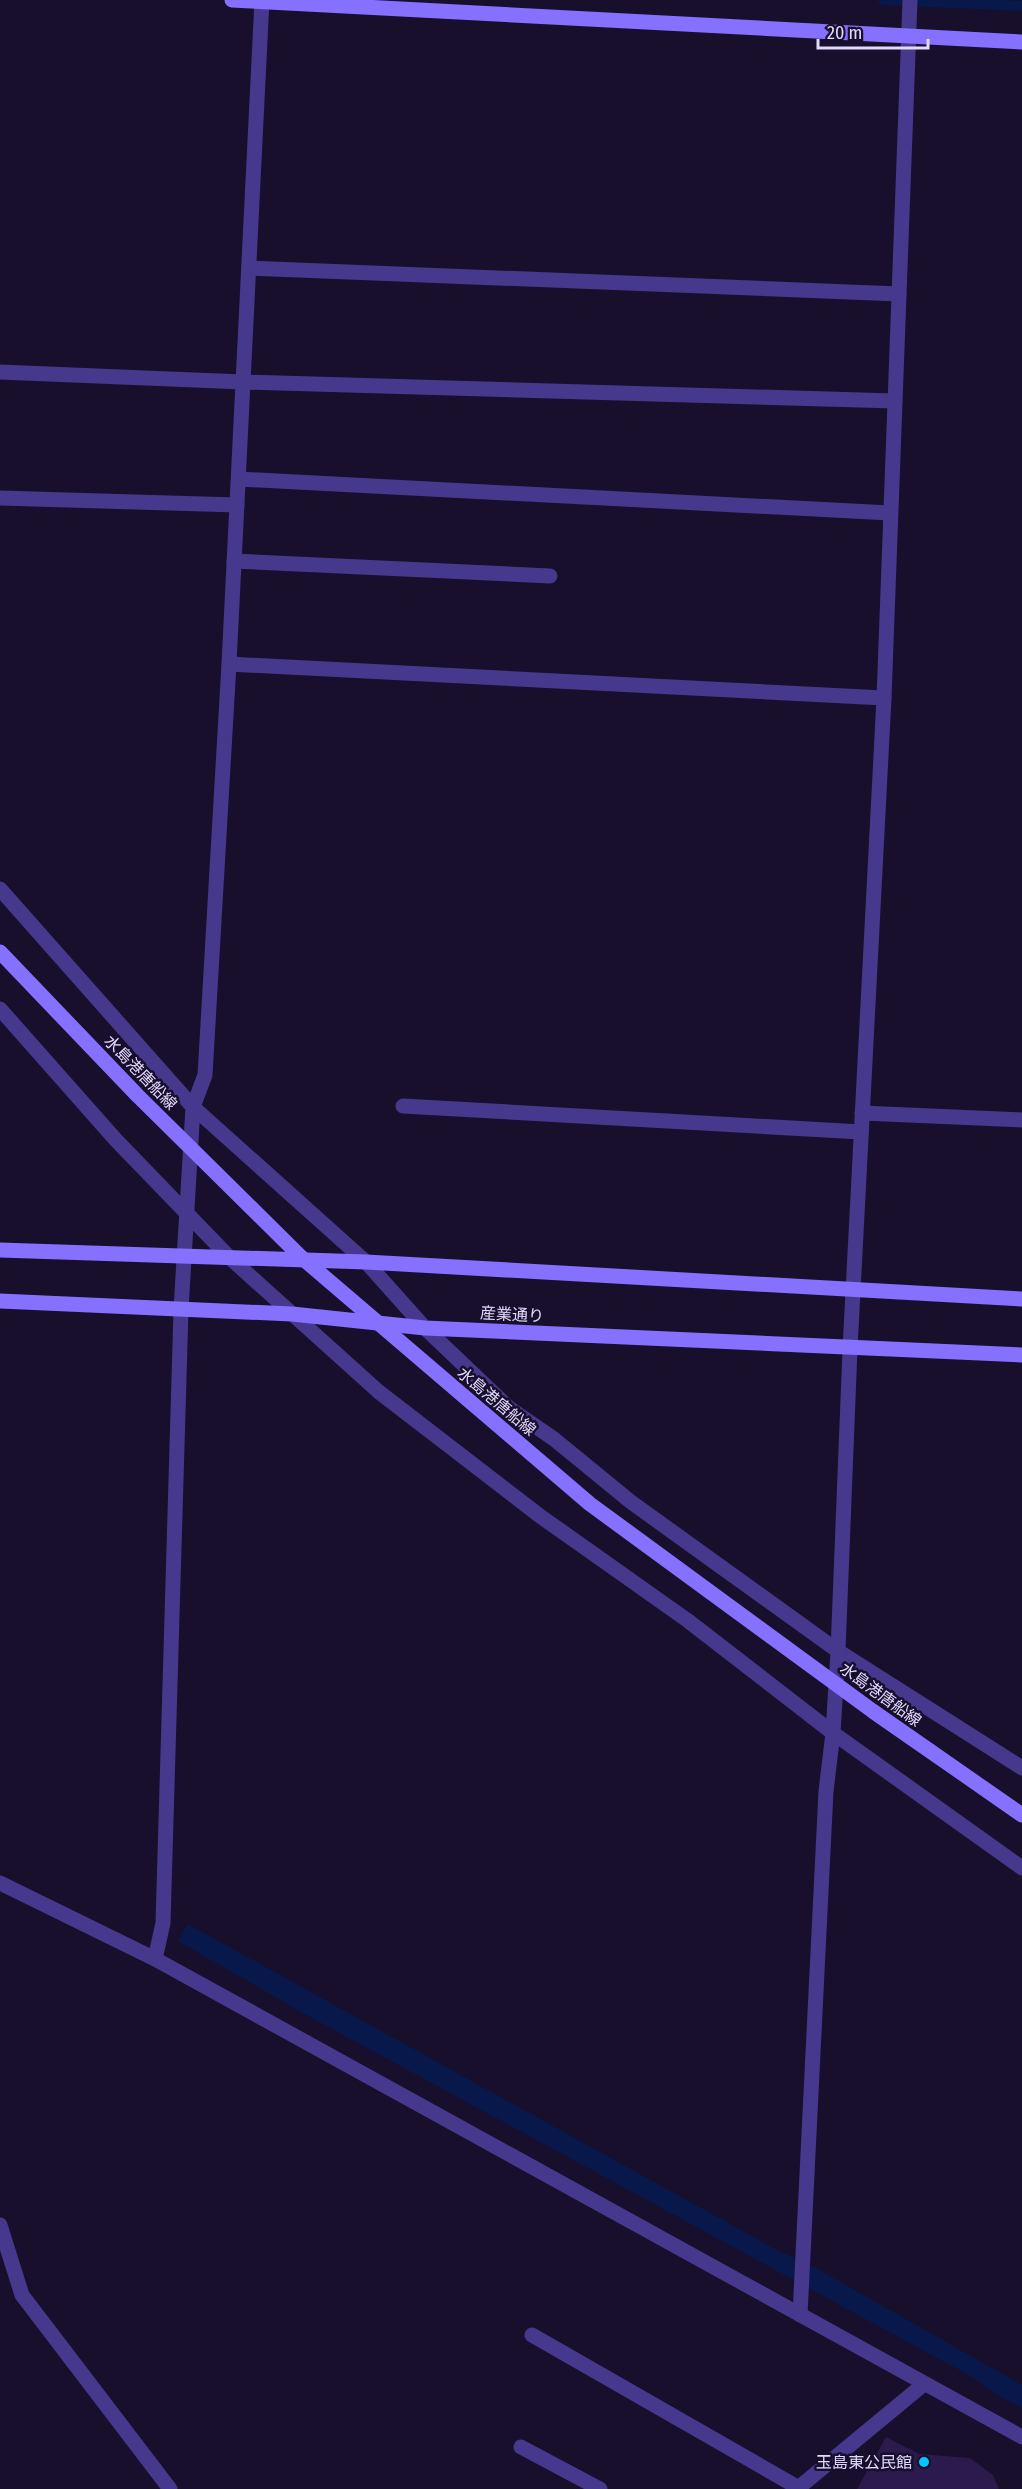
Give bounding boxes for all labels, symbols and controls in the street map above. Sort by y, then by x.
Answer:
scale bar [818,12,928,50]
text: 20 m [827,22,862,44]
street label: 水島港唐船線 [100,1031,181,1113]
street label: 産業通り [480,1303,544,1326]
street label: 水島港唐船線 [454,1363,540,1440]
street label: 水島港唐船線 [836,1659,925,1730]
place label: 玉島東公民館 [816,2453,912,2472]
marker: 玉島東公民館 [917,2455,931,2469]

